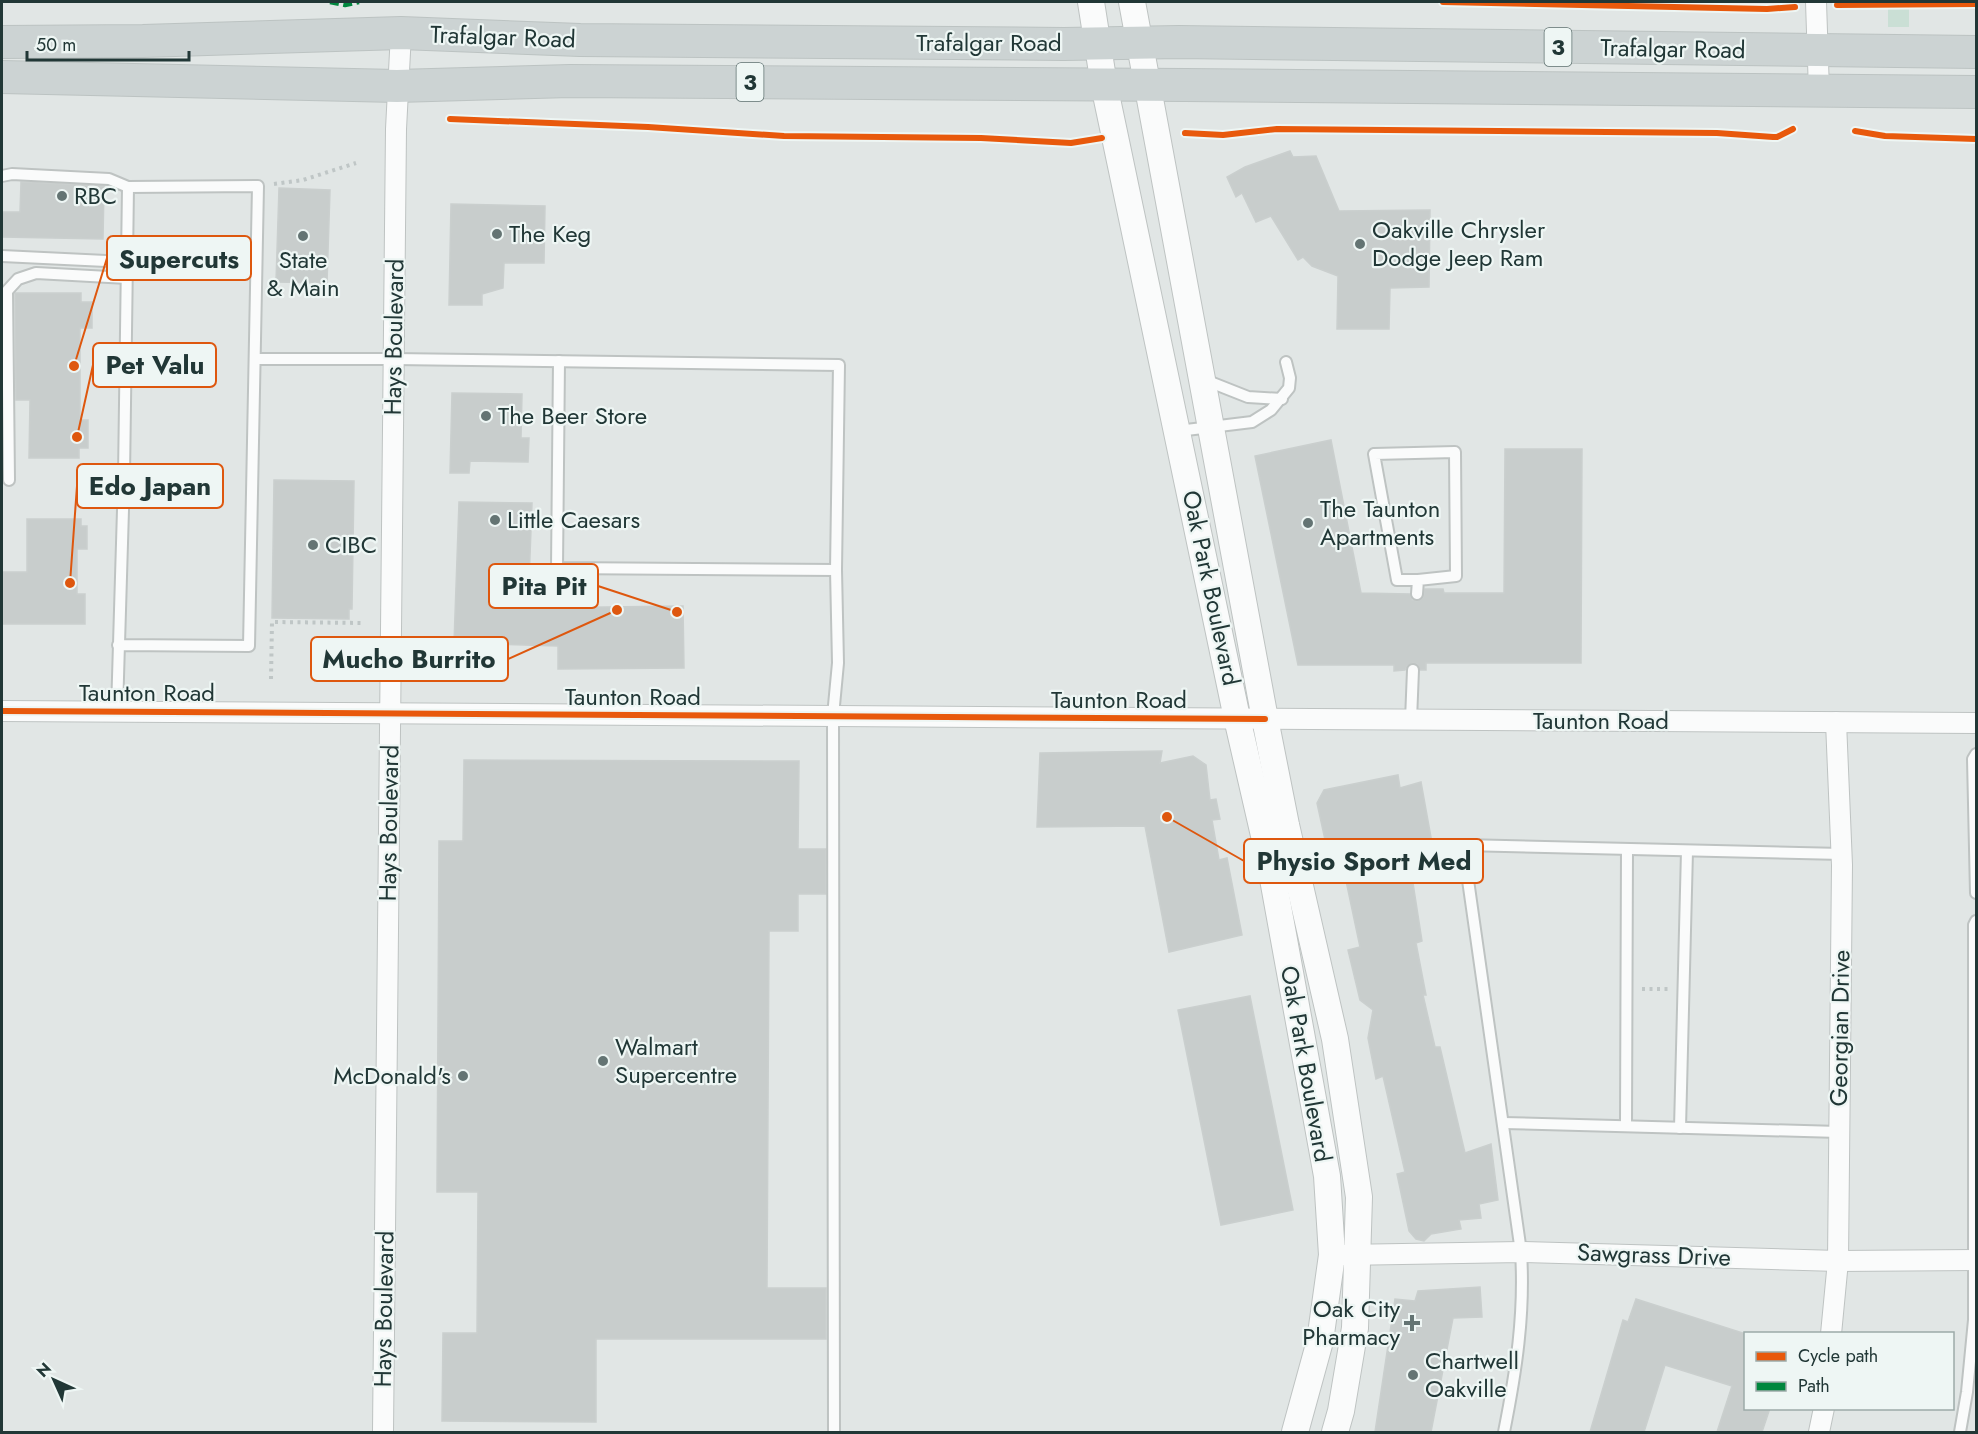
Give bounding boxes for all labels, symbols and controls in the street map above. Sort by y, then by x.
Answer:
street label: Trafalgar Road [430,16,576,57]
scale bar [27,24,189,62]
street label: Trafalgar Road [916,25,1062,60]
road number: 3 [1544,28,1572,66]
street label: Trafalgar Road [1600,30,1746,67]
text: 50 m [36,32,76,58]
road number: 3 [736,63,764,101]
place label: RBC [74,178,117,213]
marker: RBC [55,189,69,203]
place label: Oakville Chrysler Dodge Jeep Ram [1372,212,1546,275]
place label: The Keg [509,216,591,251]
marker: The Keg [490,227,504,241]
marker: State & Main [296,229,310,243]
callout: Supercuts [107,236,251,280]
marker: Oakville Chrysler Dodge Jeep Ram [1353,237,1367,251]
text: Supercuts [119,240,239,278]
place label: State & Main [266,242,340,305]
street label: Hays Boulevard [375,258,412,416]
callout: Pet Valu [93,343,216,387]
text: Pet Valu [106,346,204,384]
place label: The Beer Store [498,398,647,433]
marker: The Beer Store [479,409,493,423]
callout: Edo Japan [77,464,223,508]
text: Edo Japan [89,467,211,505]
street label: Oak Park Boulevard [1174,487,1249,689]
place label: The Taunton Apartments [1320,491,1440,554]
place label: Little Caesars [507,502,640,537]
marker: Little Caesars [488,513,502,527]
marker: The Taunton Apartments [1301,516,1315,530]
place label: CIBC [325,527,377,562]
marker: CIBC [306,538,320,552]
callout: Pita Pit [489,564,598,608]
text: Pita Pit [501,567,587,605]
callout: Mucho Burrito [311,637,508,681]
text: Mucho Burrito [322,640,496,678]
street label: Taunton Road [79,675,215,710]
street label: Taunton Road [565,679,701,714]
street label: Taunton Road [1051,682,1187,717]
street label: Taunton Road [1533,703,1669,738]
street label: Hays Boulevard [370,744,407,902]
callout: Physio Sport Med [1244,839,1483,883]
text: Physio Sport Med [1256,842,1472,880]
street label: Georgian Drive [1821,949,1858,1107]
street label: Oak Park Boulevard [1272,963,1341,1165]
place label: Walmart Supercentre [615,1029,737,1092]
marker: Walmart Supercentre [596,1054,610,1068]
place label: McDonald's [333,1058,451,1093]
marker: McDonald's [456,1069,470,1083]
street label: Hays Boulevard [365,1230,402,1388]
street label: Sawgrass Drive [1577,1234,1732,1275]
place label: Oak City Pharmacy [1302,1291,1400,1354]
marker: Oak City Pharmacy [1405,1316,1419,1330]
legend [1744,1332,1954,1410]
place label: Chartwell Oakville [1425,1343,1519,1406]
text: Cycle path [1798,1343,1878,1369]
north arrow [24,1350,84,1410]
text: N [31,1357,56,1382]
marker: Chartwell Oakville [1406,1368,1420,1382]
text: Path [1798,1373,1830,1399]

